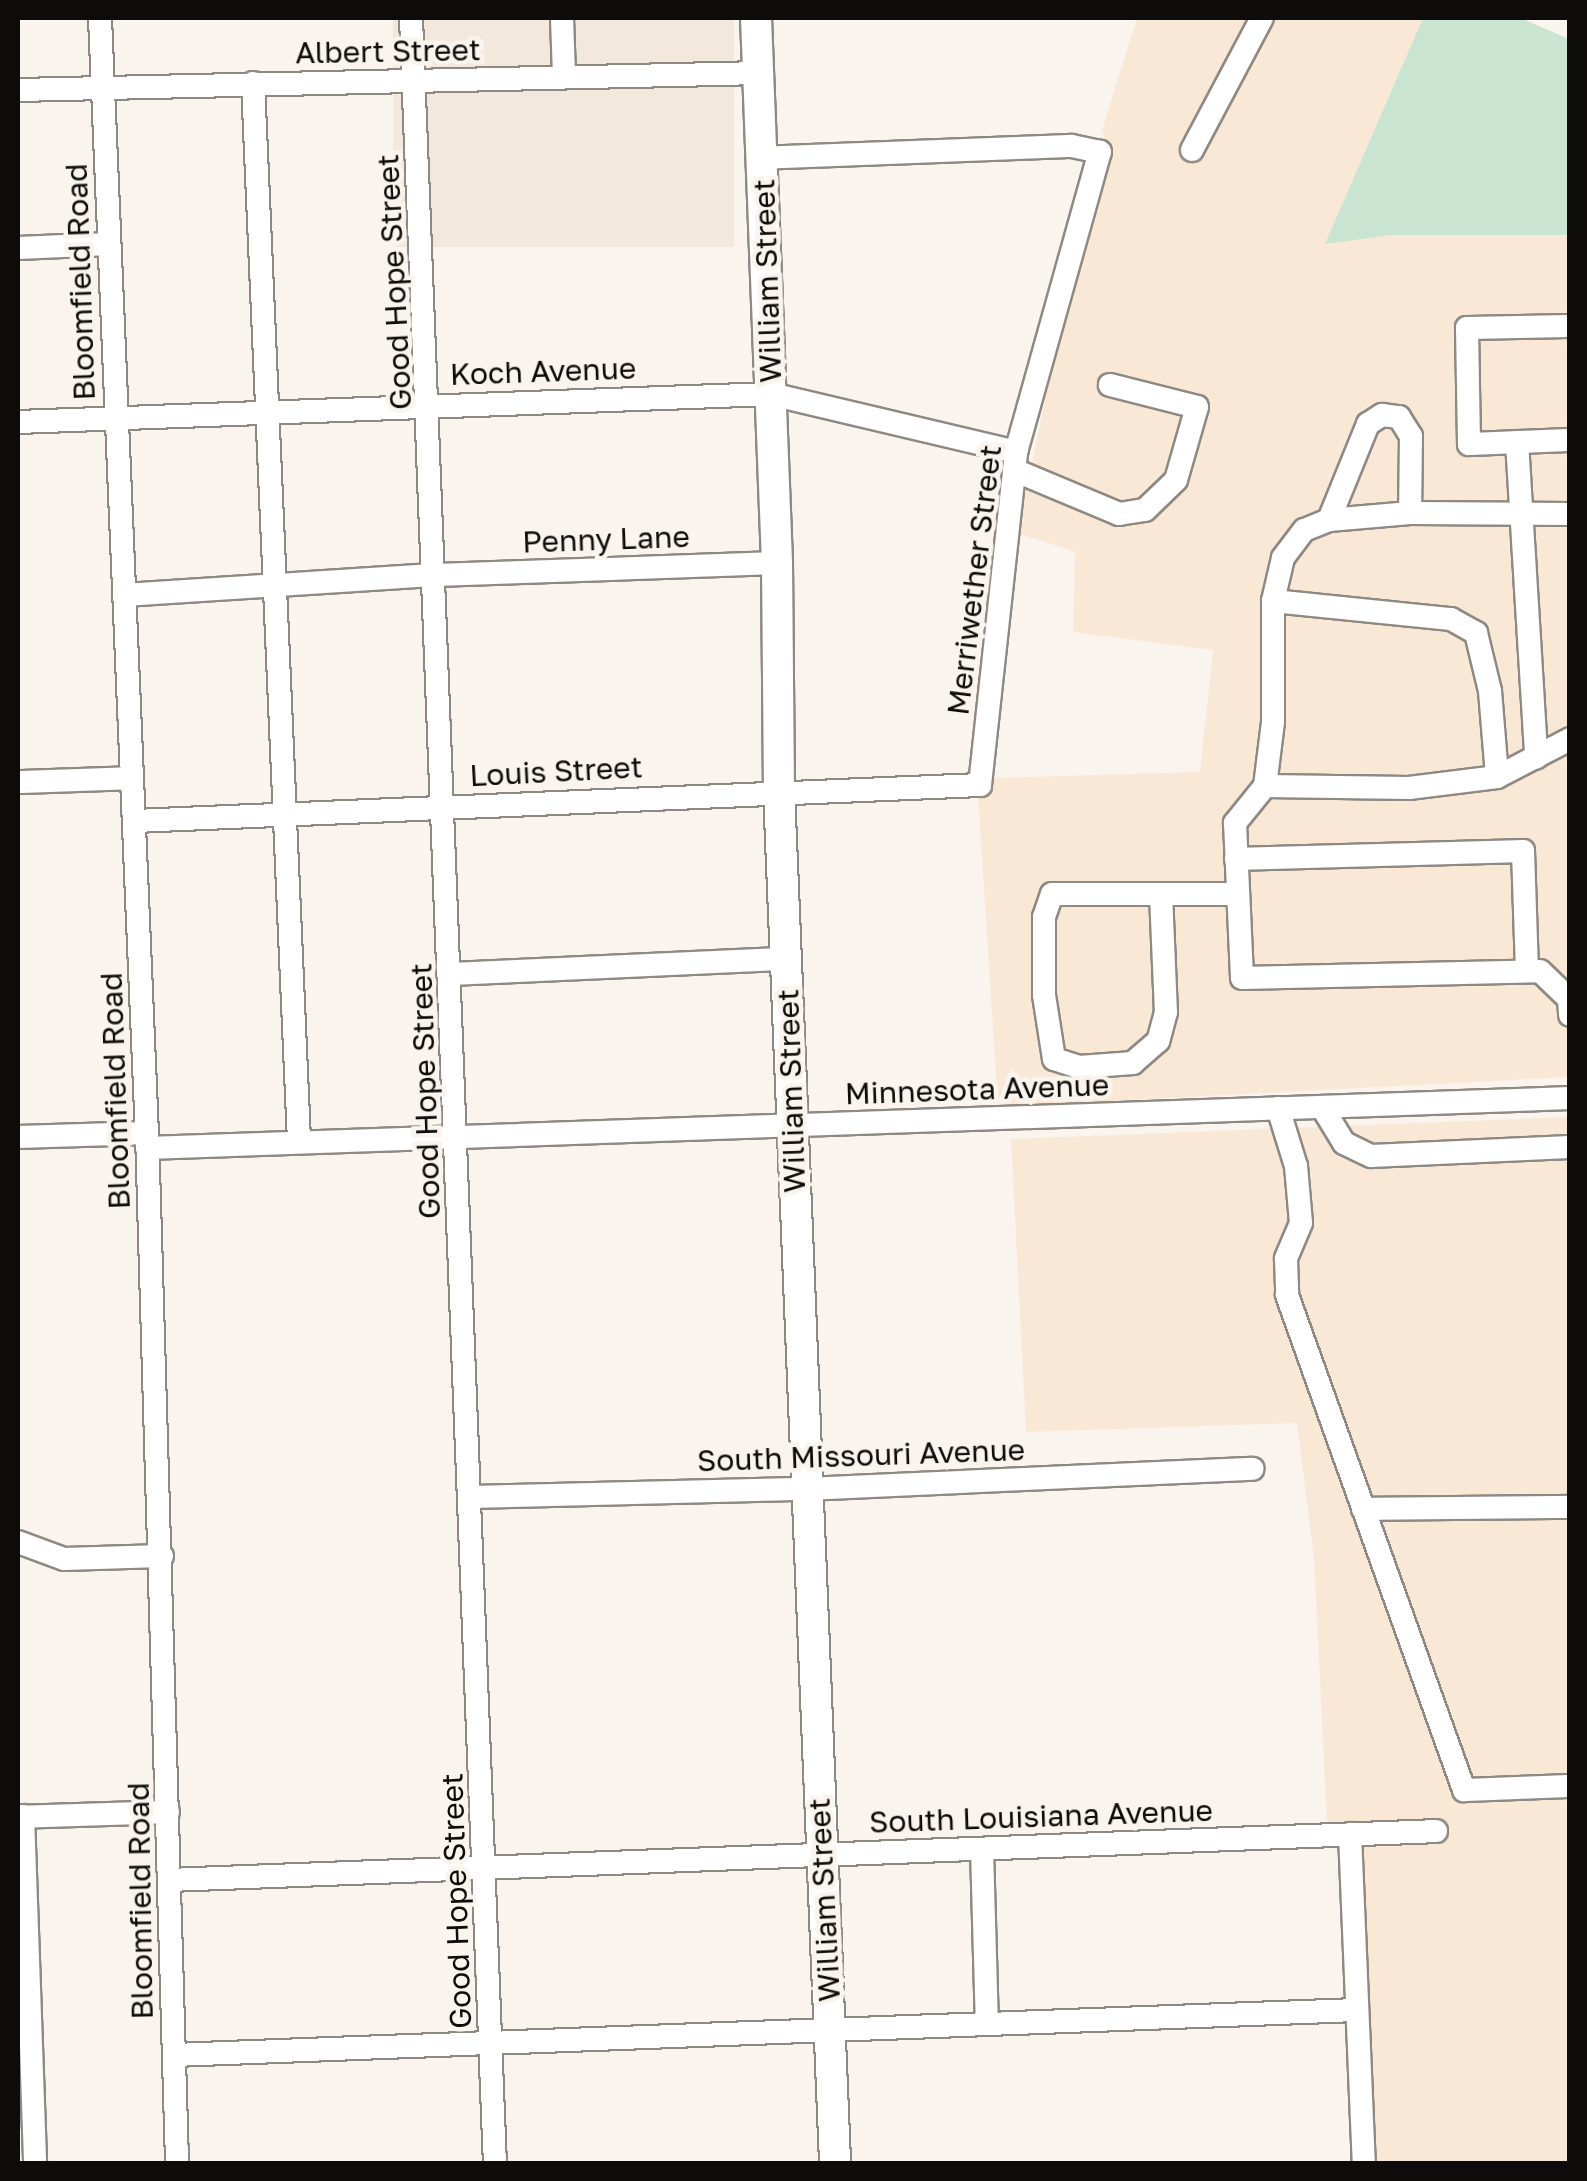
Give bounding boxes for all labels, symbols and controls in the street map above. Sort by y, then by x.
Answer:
street label: Albert Street [295,31,481,71]
street label: Good Hope Street [369,153,419,411]
street label: Bloomfield Road [58,163,102,401]
street label: William Street [745,178,789,384]
street label: Koch Avenue [449,350,637,392]
street label: Merriwether Street [940,443,1008,717]
street label: Penny Lane [522,518,690,560]
street label: Louis Street [469,748,643,794]
street label: Good Hope Street [403,962,447,1220]
street label: Bloomfield Road [93,972,137,1210]
street label: William Street [769,988,813,1194]
street label: Minnesota Avenue [844,1066,1110,1112]
street label: South Missouri Avenue [696,1431,1026,1479]
street label: Good Hope Street [434,1772,478,2030]
street label: Bloomfield Road [120,1782,160,2020]
street label: South Louisiana Avenue [868,1792,1214,1840]
street label: William Street [801,1797,847,2003]

